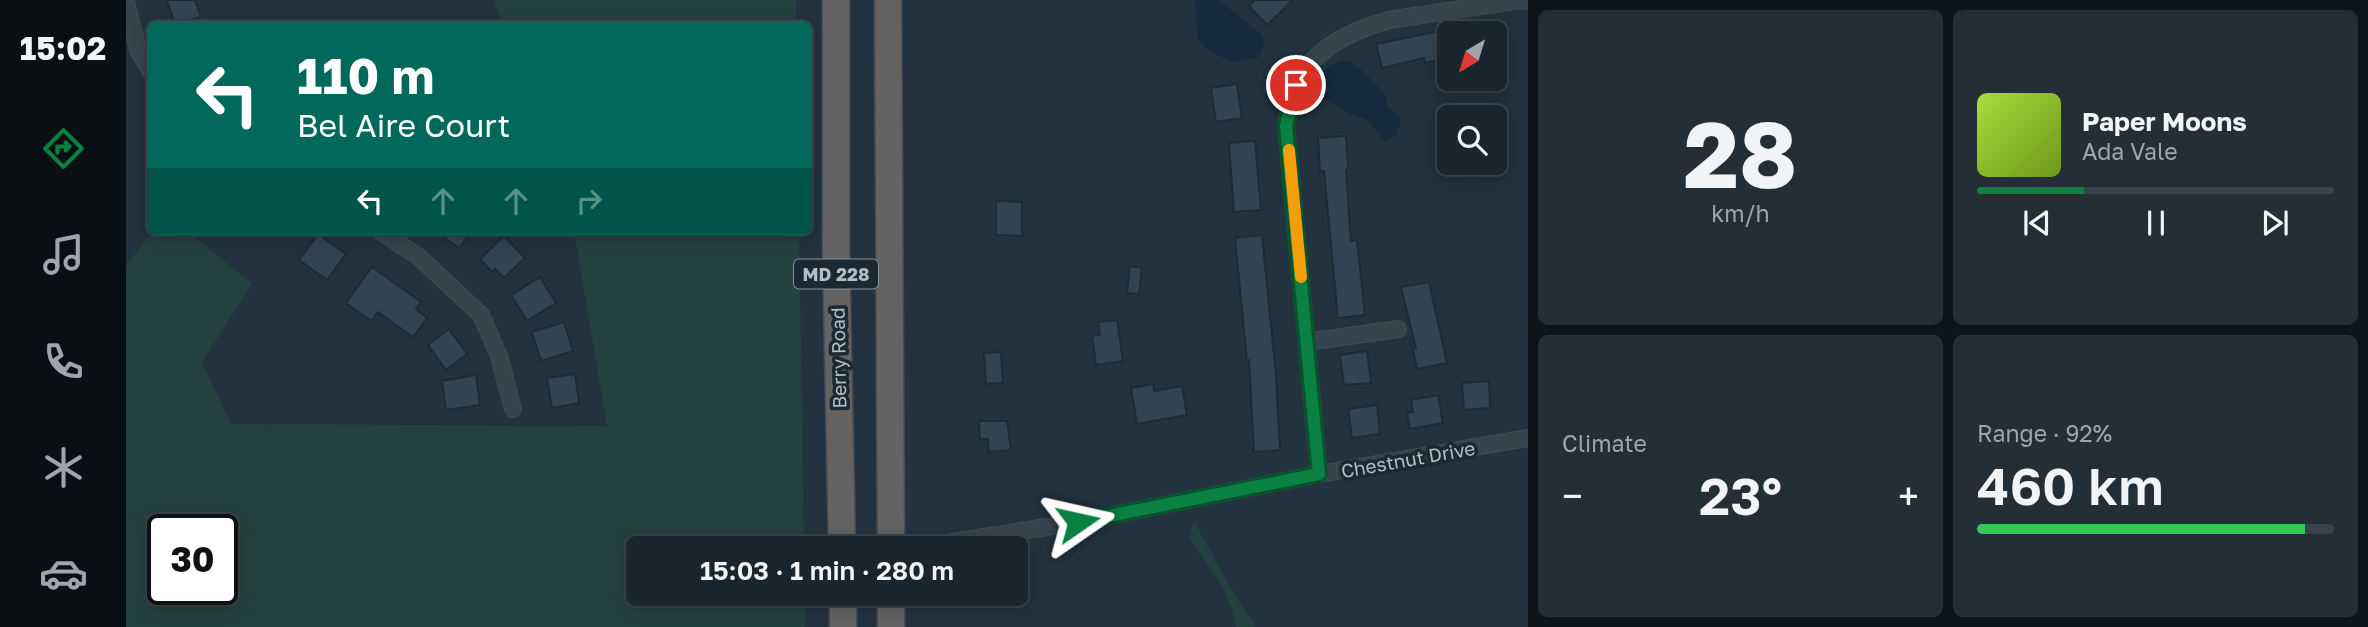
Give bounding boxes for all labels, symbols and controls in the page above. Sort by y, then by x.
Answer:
north arrow [1437,21,1507,91]
map controls [1437,21,1507,175]
text: 15:02 [20,29,106,67]
text: 110 m [297,46,434,105]
icon: left [182,49,273,140]
pin [1266,55,1326,115]
icon: arrive [1277,66,1315,104]
text: 28 [1684,99,1797,208]
button: search [1437,105,1507,175]
text: Bel Aire Court [297,106,510,144]
text: Paper Moons [2082,106,2247,137]
icon: directions [39,124,88,173]
text: Ada Vale [2082,137,2178,165]
icon: left [351,182,389,220]
icon: ahead [424,182,462,220]
icon: ahead [497,182,535,220]
icon: right [570,182,608,220]
text: km/h [1711,199,1770,227]
icon: previous [2018,204,2056,242]
icon: pause [2137,204,2175,242]
icon: next [2256,204,2294,242]
icon: music [39,230,88,279]
road number: MD 228 [794,260,878,288]
street label: Berry Road [826,307,850,409]
icon: phone [39,337,88,386]
text: Range · 92% [1977,419,2112,447]
text: Climate [1562,429,1647,457]
street label: Chestnut Drive [1339,436,1477,482]
icon: climate [39,443,88,492]
text: 460 km [1977,454,2164,516]
text: 23° [1699,464,1782,526]
text: − [1562,473,1583,518]
text: + [1898,473,1919,518]
position arrow [1041,485,1115,559]
speed limit sign: 30 [147,514,238,605]
icon: car [39,549,88,598]
text: 15:03 · 1 min · 280 m [700,555,954,586]

